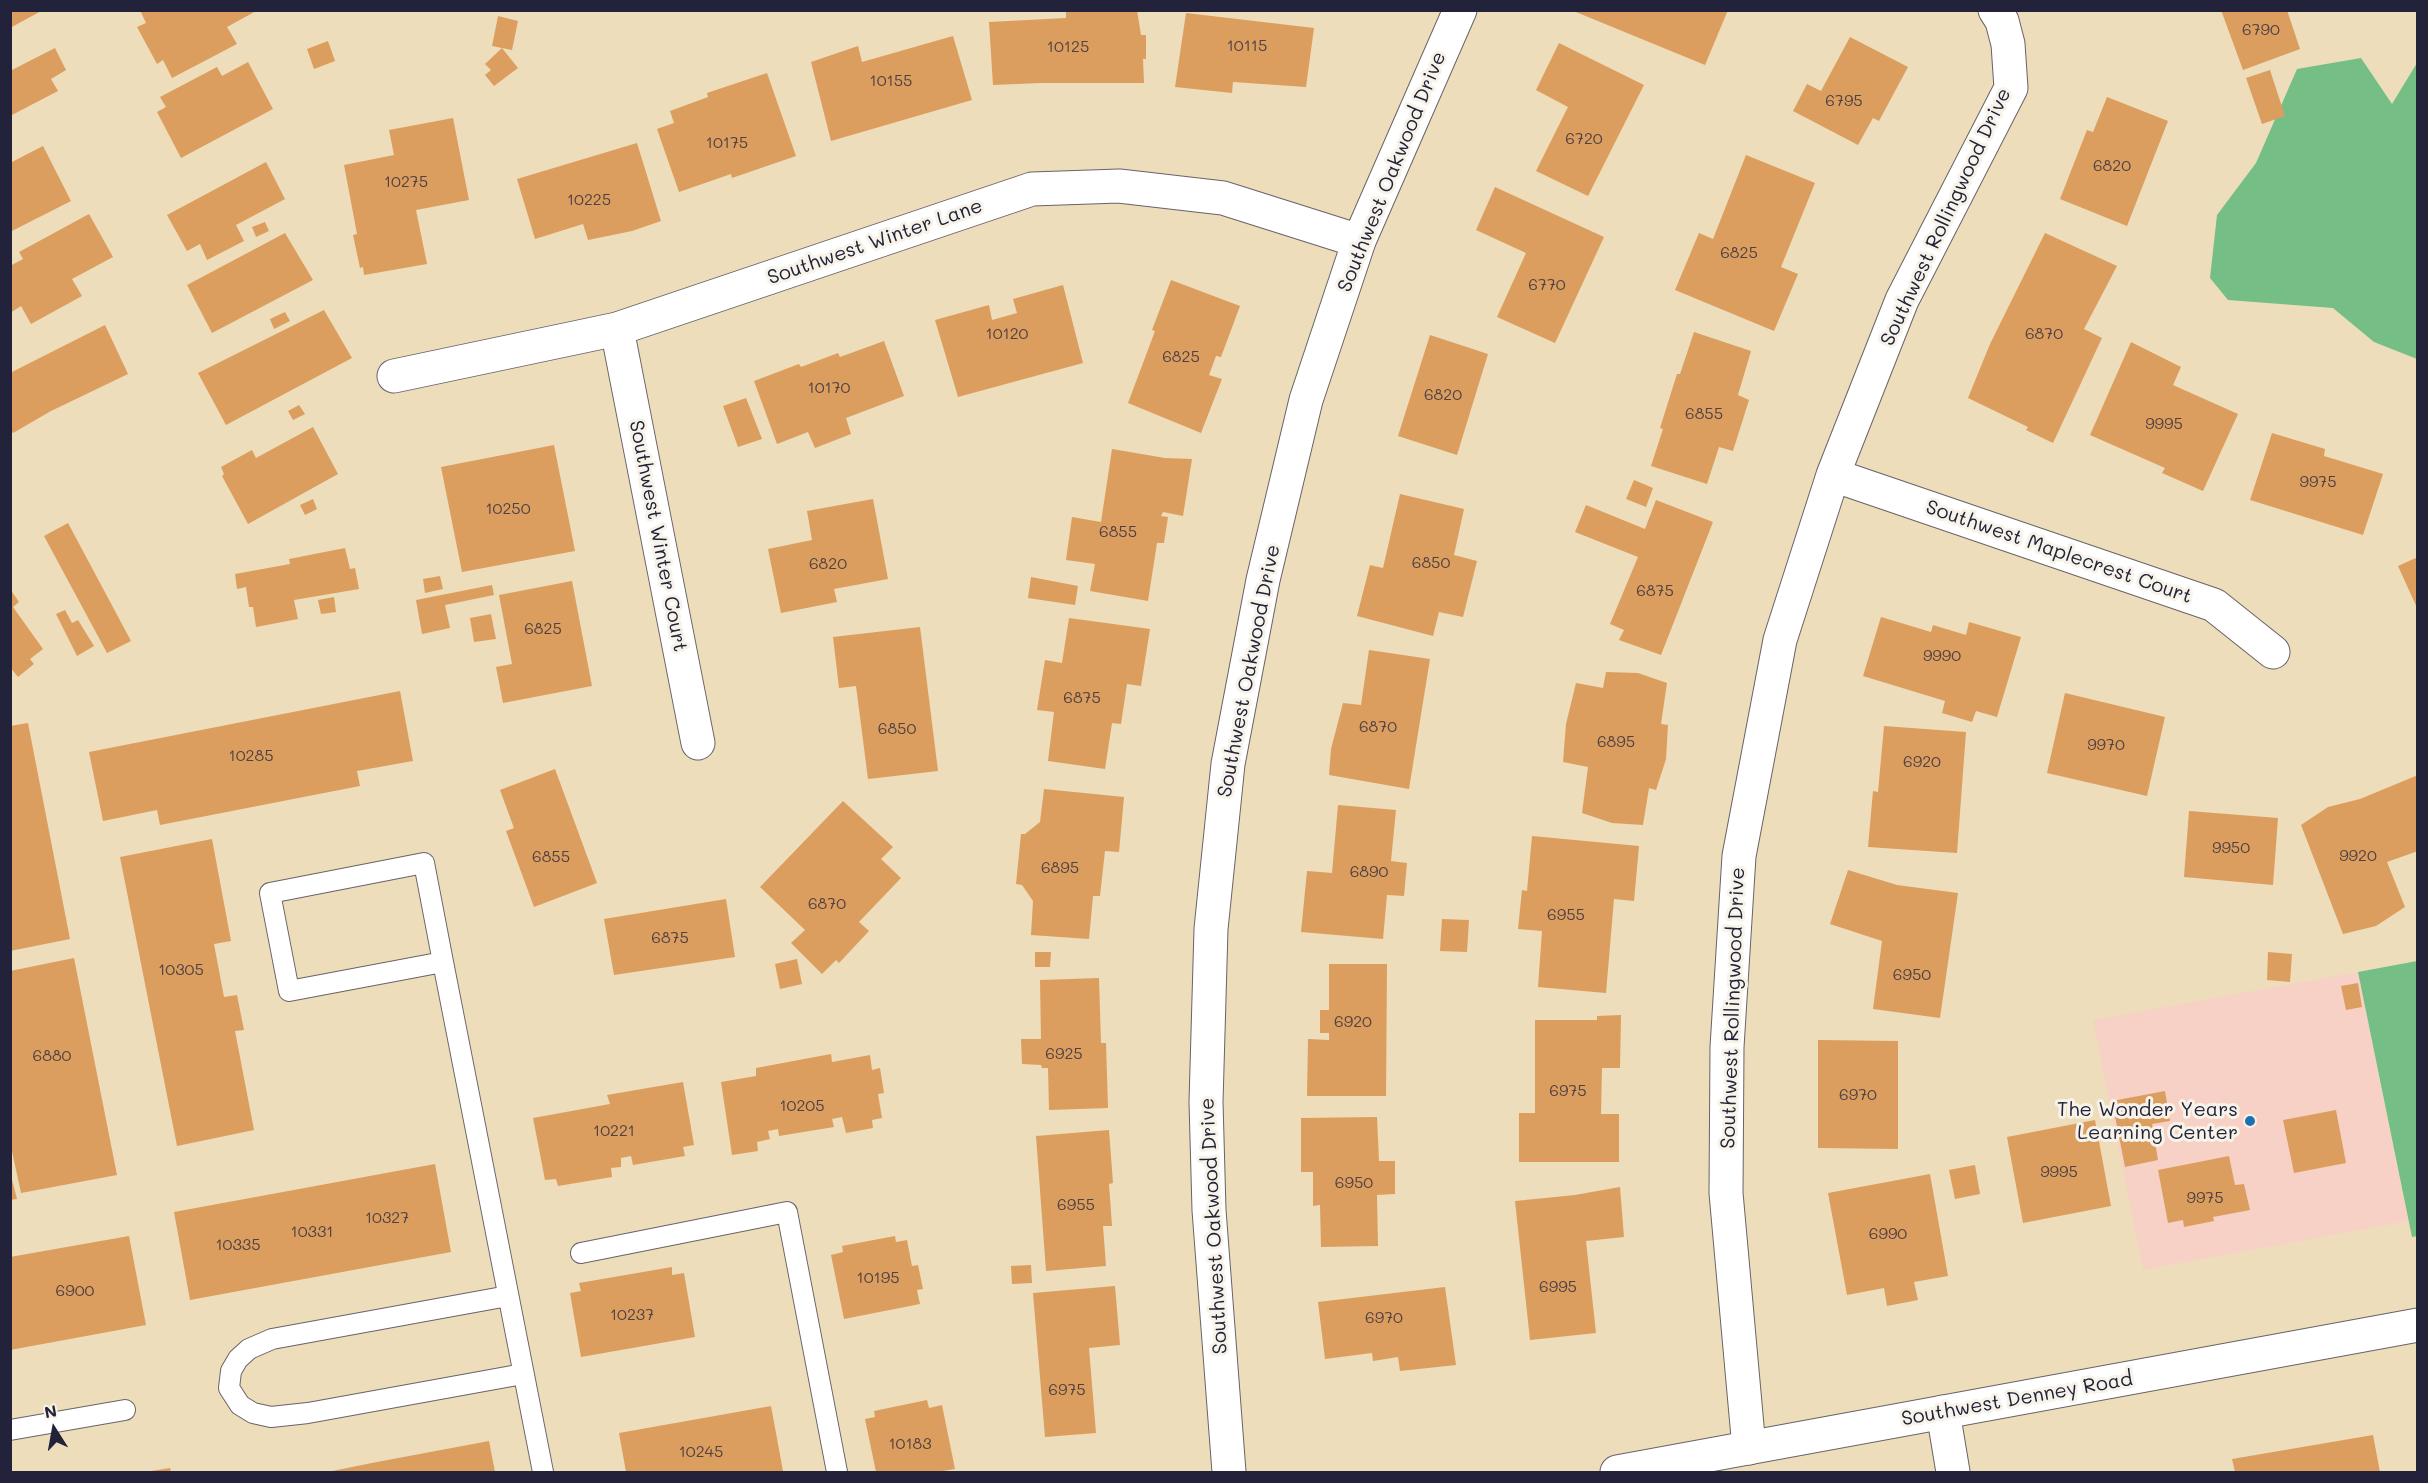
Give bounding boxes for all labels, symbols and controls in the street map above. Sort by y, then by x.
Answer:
house number: 6790 [2242,20,2280,40]
house number: 10115 [1227,36,1267,56]
house number: 10125 [1047,37,1089,57]
street label: Southwest Oakwood Drive [1333,48,1451,296]
house number: 10155 [870,71,912,91]
street label: Southwest Rollingwood Drive [1876,84,2016,350]
house number: 6795 [1825,91,1863,111]
house number: 6720 [1565,129,1603,149]
house number: 10175 [706,133,748,153]
house number: 6820 [2093,156,2131,176]
house number: 10275 [384,172,428,192]
house number: 10225 [567,190,611,210]
street label: Southwest Winter Lane [764,194,986,290]
house number: 6825 [1720,243,1758,263]
house number: 6770 [1528,275,1566,295]
house number: 10120 [986,324,1028,344]
house number: 6870 [2025,324,2063,344]
house number: 6825 [1162,347,1200,367]
house number: 10170 [808,378,850,398]
house number: 6820 [1424,385,1462,405]
house number: 6855 [1685,404,1723,424]
house number: 9995 [2145,414,2183,434]
street label: Southwest Winter Court [624,418,692,654]
house number: 9975 [2299,472,2337,492]
street label: Southwest Maplecrest Court [1923,495,2195,609]
house number: 10250 [485,499,531,519]
house number: 6855 [1099,522,1137,542]
street label: Southwest Oakwood Drive [1213,543,1285,799]
house number: 6850 [1412,553,1450,573]
house number: 6820 [809,554,847,574]
house number: 6875 [1636,581,1674,601]
house number: 6825 [524,619,562,639]
house number: 9990 [1923,646,1961,666]
house number: 6875 [1063,688,1101,708]
house number: 6870 [1359,717,1397,737]
house number: 6850 [878,719,916,739]
house number: 6895 [1597,732,1635,752]
house number: 9970 [2087,735,2125,755]
house number: 10285 [229,746,273,766]
house number: 6920 [1903,752,1941,772]
house number: 9950 [2212,838,2250,858]
house number: 9920 [2339,846,2377,866]
house number: 6855 [532,847,570,867]
house number: 6895 [1041,858,1079,878]
house number: 6890 [1350,862,1388,882]
street label: Southwest Rollingwood Drive [1716,867,1750,1149]
house number: 6870 [808,894,846,914]
house number: 6955 [1547,905,1585,925]
house number: 6875 [651,928,689,948]
house number: 10305 [158,960,204,980]
house number: 6950 [1893,965,1931,985]
house number: 6920 [1334,1012,1372,1032]
house number: 6925 [1045,1044,1083,1064]
house number: 6880 [33,1046,71,1066]
house number: 6975 [1549,1081,1587,1101]
house number: 6970 [1839,1085,1877,1105]
house number: 10205 [779,1096,825,1116]
street label: Southwest Oakwood Drive [1195,1097,1233,1355]
place label: The Wonder Years Learning Center [2057,1098,2238,1145]
marker: The Wonder Years Learning Center [2243,1114,2257,1128]
house number: 10221 [593,1121,635,1141]
house number: 9995 [2040,1162,2078,1182]
house number: 6950 [1335,1173,1373,1193]
house number: 9975 [2186,1188,2224,1208]
house number: 6955 [1057,1195,1095,1215]
house number: 10327 [365,1208,409,1228]
house number: 10331 [291,1222,333,1242]
house number: 6990 [1869,1224,1907,1244]
house number: 10335 [215,1235,261,1255]
house number: 10195 [857,1268,899,1288]
house number: 6995 [1539,1277,1577,1297]
house number: 6900 [56,1281,94,1301]
house number: 10237 [610,1305,654,1325]
house number: 6970 [1365,1308,1403,1328]
street label: Southwest Denney Road [1900,1367,2134,1431]
house number: 6975 [1048,1380,1086,1400]
north arrow [24,1399,84,1459]
text: N [43,1399,58,1422]
house number: 10183 [888,1434,932,1454]
house number: 10245 [679,1442,723,1462]

